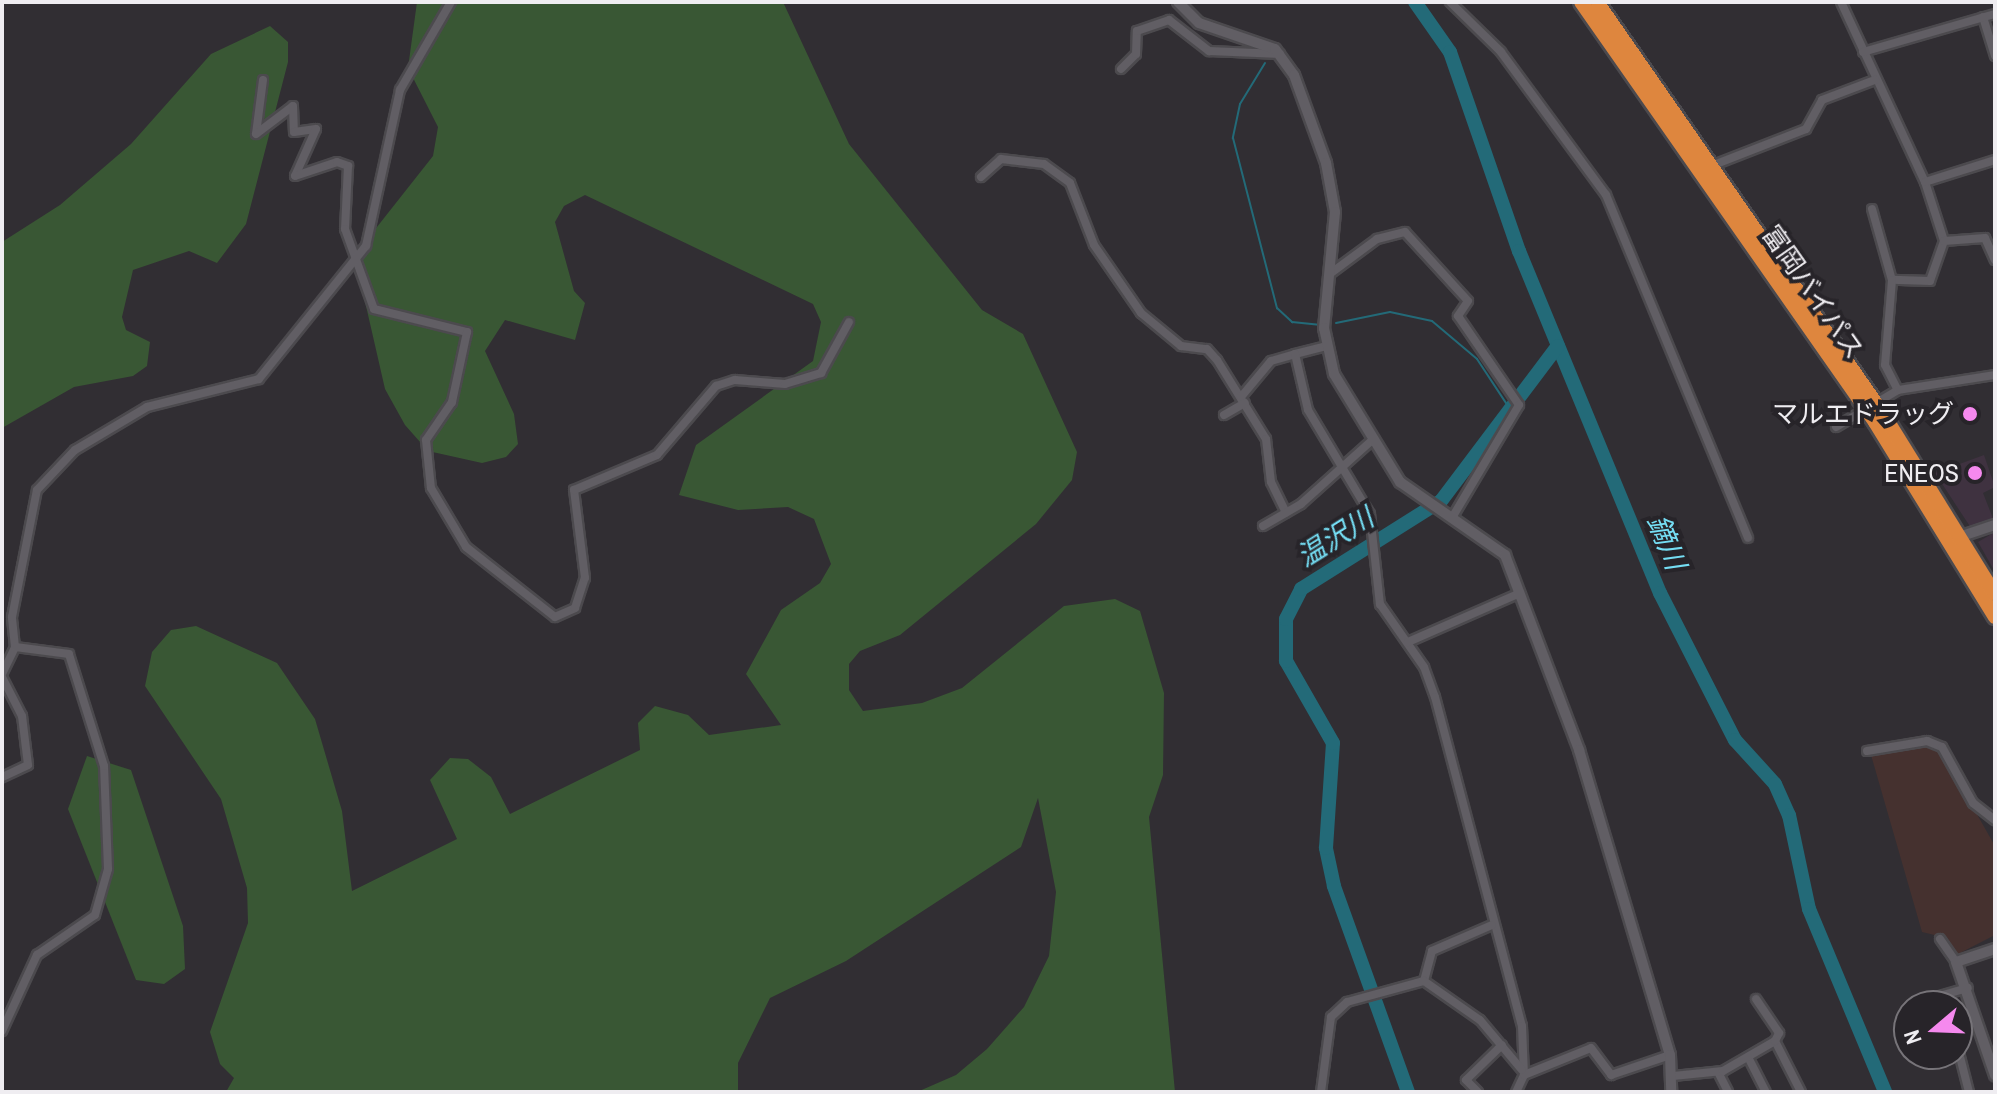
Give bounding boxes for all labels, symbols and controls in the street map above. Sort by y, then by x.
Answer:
street label: 富岡バイパス [1755,219,1871,365]
place label: マルエドラッグ [1772,398,1954,430]
marker: マルエドラッグ [1961,405,1979,423]
place label: ENEOS [1884,457,1959,489]
marker: ENEOS [1966,464,1984,482]
water label: 温沢川 [1290,500,1380,574]
water label: 鏑川 [1641,510,1693,574]
north arrow [1893,990,1973,1070]
text: N [1896,1026,1929,1048]

